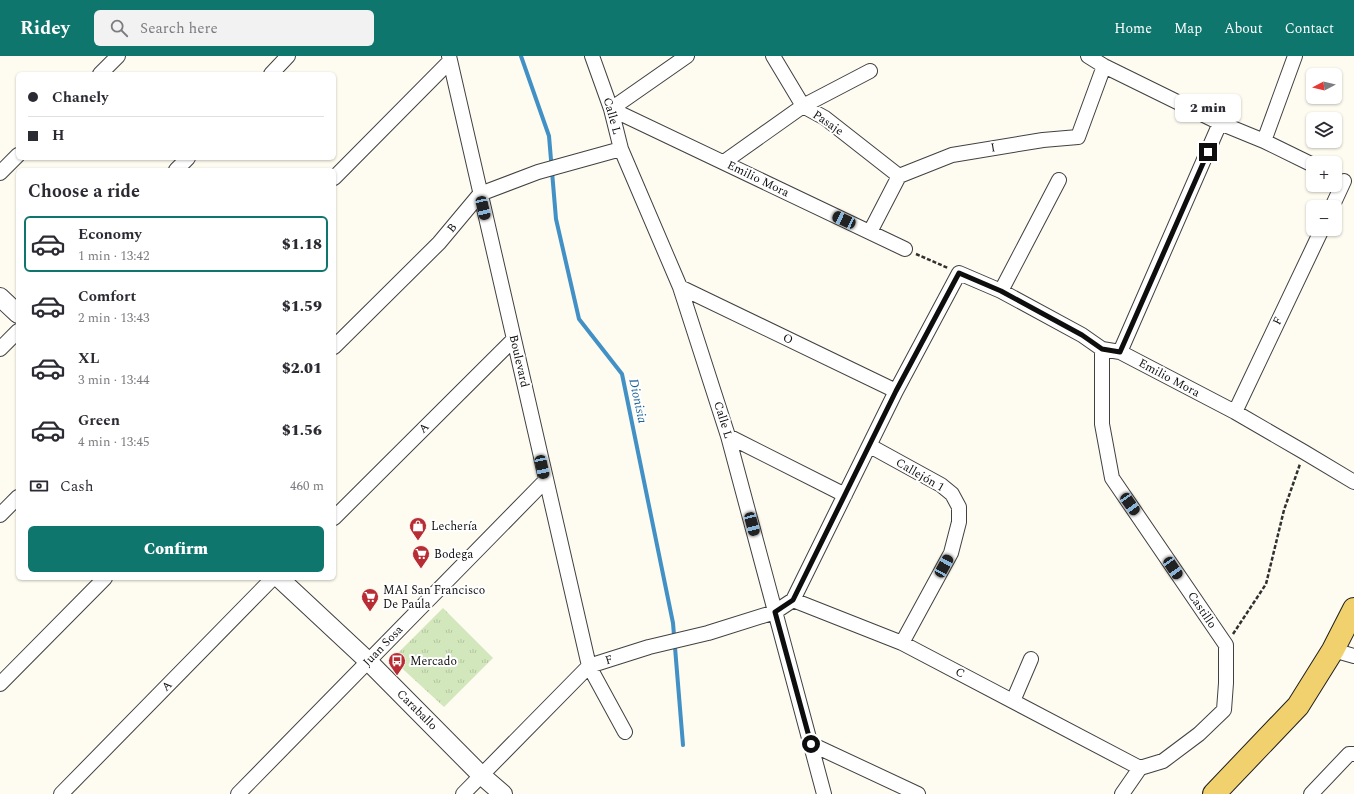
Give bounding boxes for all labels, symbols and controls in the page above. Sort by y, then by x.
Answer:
search box [94,10,374,46]
text: Ridey [20,14,70,43]
icon: search [108,17,130,39]
text: Search here [140,17,218,40]
text: Home [1114,18,1152,39]
text: Map [1174,18,1202,39]
text: About [1224,18,1263,39]
text: Contact [1285,18,1334,39]
north arrow [1306,68,1342,104]
map controls [1306,68,1342,236]
text: Chanely [52,86,108,109]
callout: 2 min [1175,94,1241,122]
street label: Calle L [598,95,626,137]
text: 2 min [1190,98,1226,118]
street label: Pasaje [809,106,848,140]
button: layers [1306,112,1342,148]
text: H [52,124,65,147]
street label: I [989,138,997,158]
route end [1199,143,1217,161]
street label: Emilio Mora [724,156,793,202]
button: + [1306,156,1342,192]
text: Choose a ride [28,178,140,205]
car [474,195,492,221]
button: − [1306,200,1342,236]
car [831,209,857,231]
street label: B [442,219,462,237]
text: Economy [78,223,142,246]
icon: car [30,226,66,262]
text: $1.18 [282,233,322,256]
text: 1 min · 13:42 [78,246,150,266]
text: Comfort [78,285,136,308]
icon: car [30,288,66,324]
text: $1.59 [282,295,322,318]
text: 2 min · 13:43 [78,308,150,328]
street label: F [1268,314,1288,328]
street label: O [779,328,797,350]
street label: Boulevard [504,333,534,390]
text: XL [78,347,99,370]
icon: car [30,350,66,386]
street label: Emilio Mora [1135,354,1203,402]
text: $2.01 [282,357,322,380]
text: 3 min · 13:44 [78,370,150,390]
water label: Dionisia [623,377,653,426]
street label: Calle L [708,399,738,441]
text: Green [78,409,120,432]
icon: car [30,412,66,448]
street label: A [414,418,434,438]
text: $1.56 [282,419,322,442]
text: 4 min · 13:45 [78,432,150,452]
street label: Callejón 1 [892,453,948,497]
car [534,454,550,480]
icon: cash [28,475,50,497]
text: Cash [60,475,93,498]
text: 460 m [290,476,324,496]
car [1118,491,1142,517]
car [743,511,761,537]
shop icon: Lechería [408,516,428,541]
place label: Lechería [431,517,477,536]
button: Confirm [28,526,324,572]
supermarket icon: Bodega [411,544,431,569]
place label: Bodega [434,545,474,564]
car [933,553,955,579]
car [1161,555,1185,581]
place label: MAI San Francisco De Paula [383,581,485,614]
supermarket icon: MAI San Francisco De Paula [360,587,380,612]
street label: Castillo [1183,588,1221,632]
street label: Juan Sosa [358,621,408,671]
street label: F [603,650,615,670]
bus stop icon: Mercado [387,651,407,676]
place label: Mercado [410,652,457,671]
street label: C [952,663,968,683]
street label: A [157,676,177,696]
street label: Caraballo [392,685,442,735]
route start [802,735,820,753]

